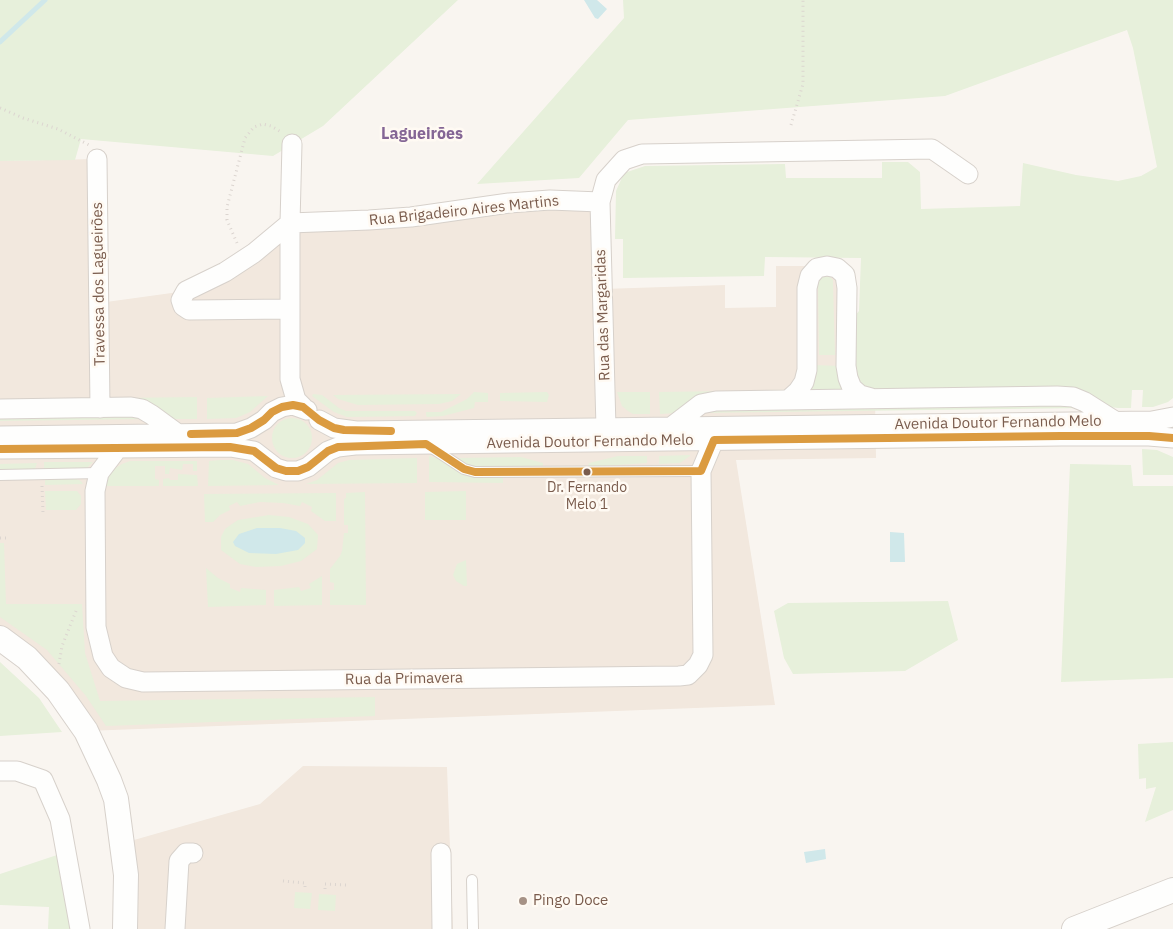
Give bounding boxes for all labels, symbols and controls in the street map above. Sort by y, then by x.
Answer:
district label: Lagueirões [381,124,463,144]
street label: Rua Brigadeiro Aires Martins [368,192,560,230]
street label: Travessa dos Lagueirões [89,202,109,366]
street label: Rua das Margaridas [592,249,614,381]
street label: Avenida Doutor Fernando Melo [894,412,1102,434]
street label: Avenida Doutor Fernando Melo [486,431,694,453]
marker: Dr. Fernando Melo 1 [582,467,592,477]
place label: Dr. Fernando Melo 1 [547,480,627,512]
street label: Rua da Primavera [345,669,463,689]
place label: Pingo Doce [533,892,608,910]
marker: Pingo Doce [517,895,529,907]

